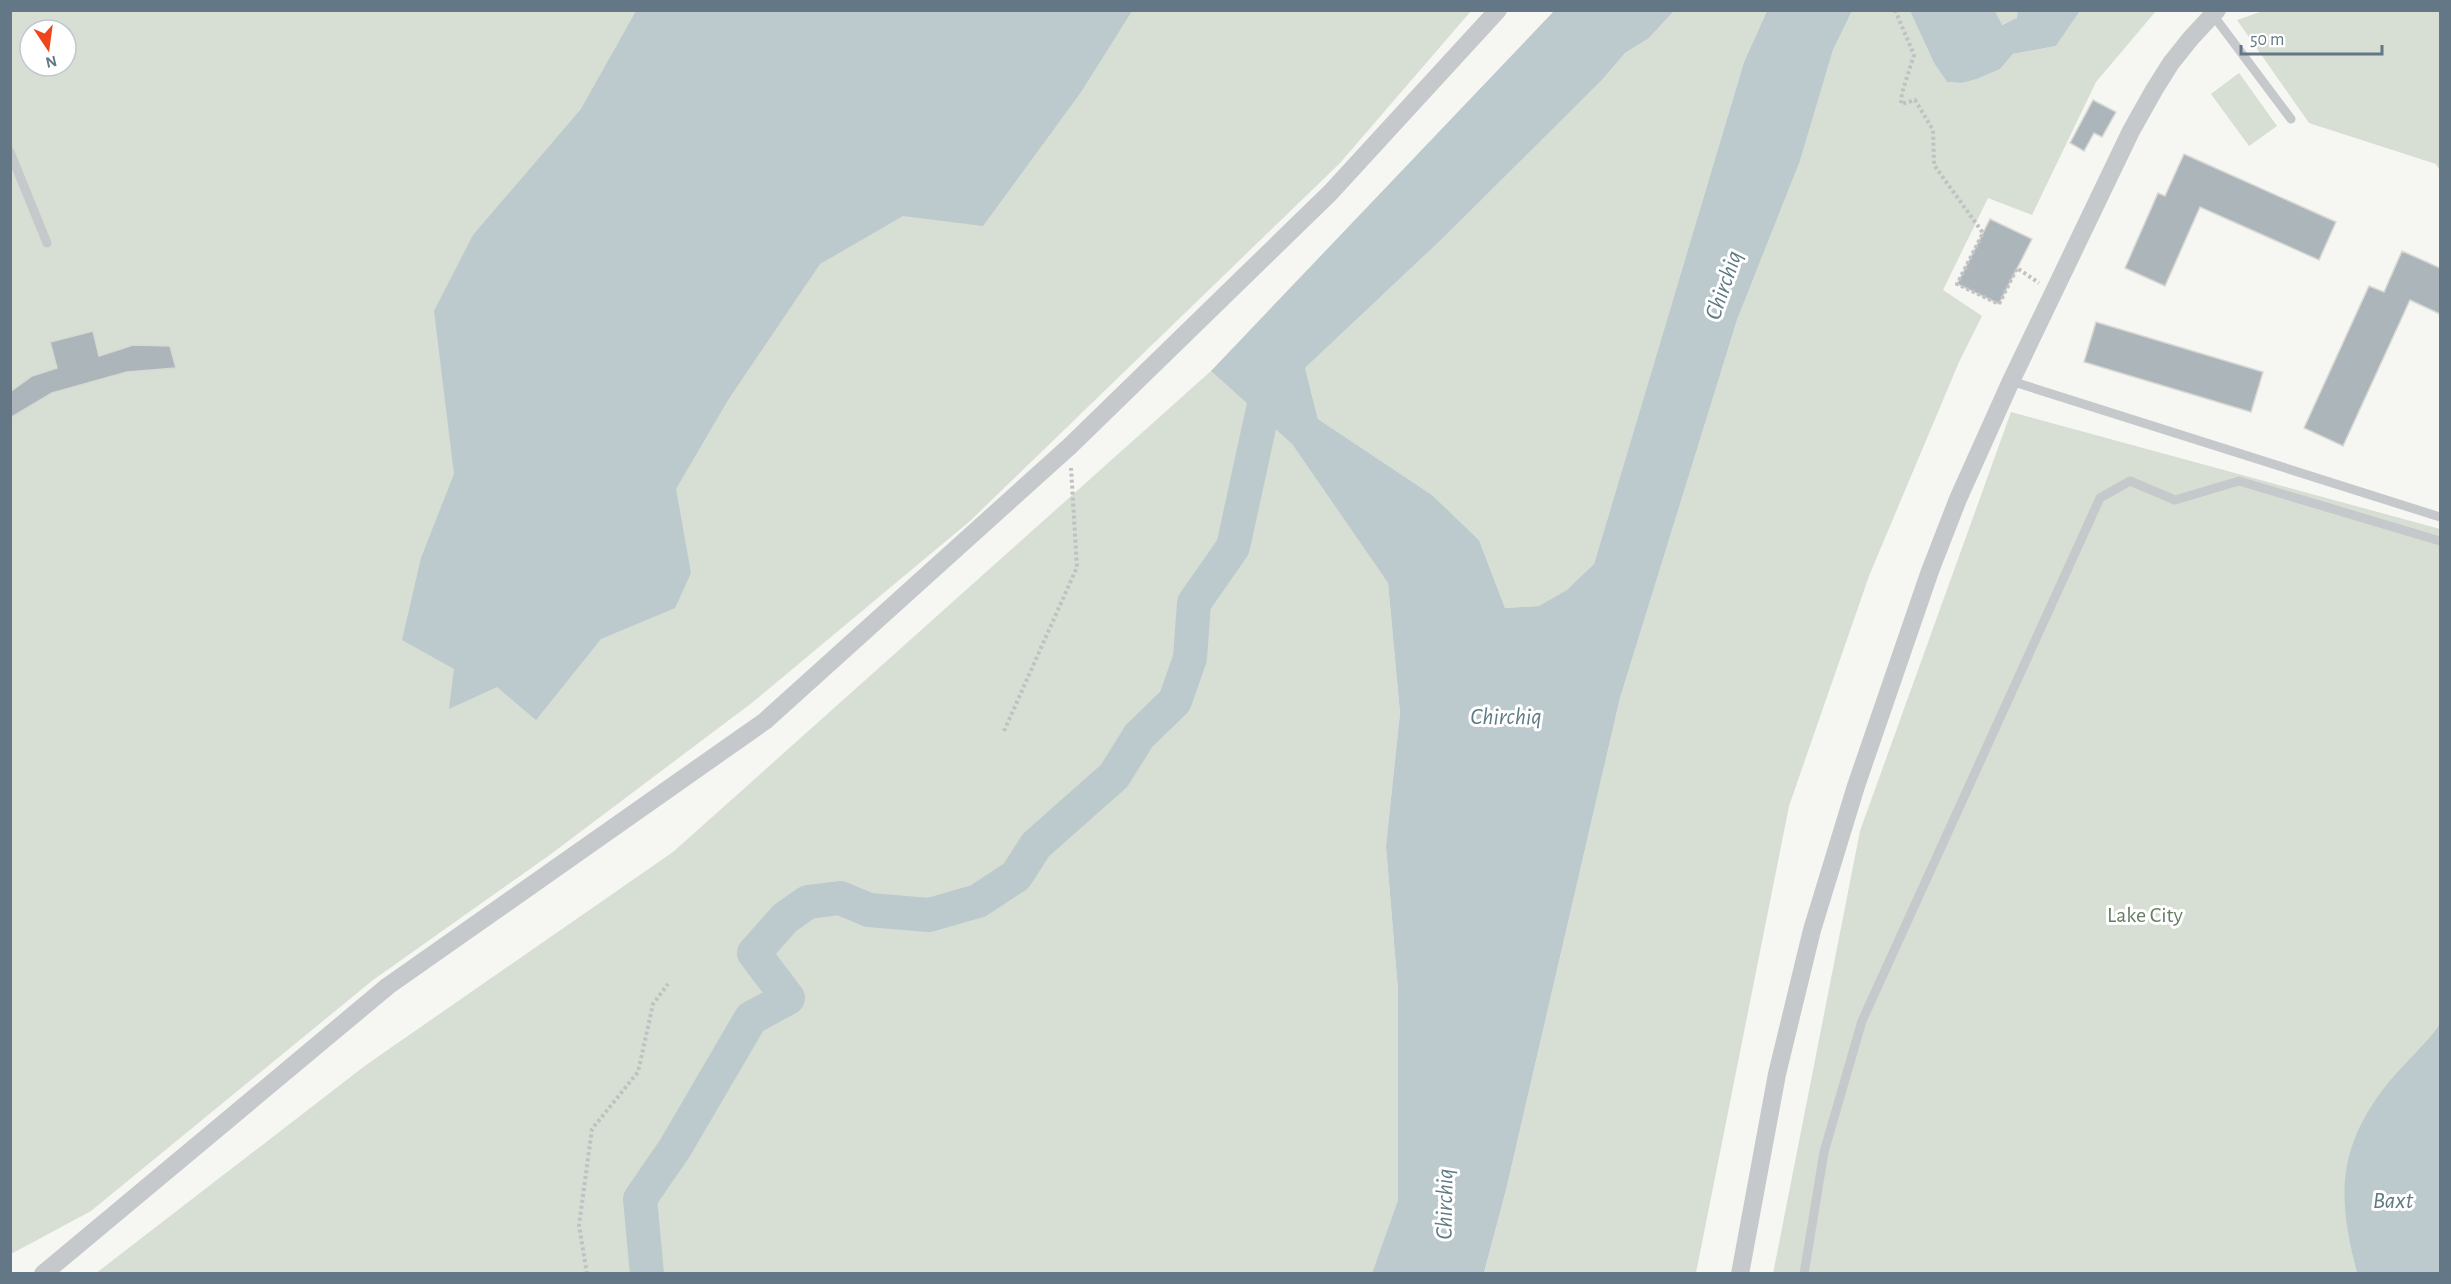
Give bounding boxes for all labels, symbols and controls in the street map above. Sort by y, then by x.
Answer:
north arrow [18,18,78,78]
scale bar [2241,18,2382,56]
text: 50 m [2250,31,2284,49]
text: N [44,53,58,71]
water label: Chirchiq [1701,248,1747,323]
water label: Chirchiq [1470,705,1542,729]
park label: Lake City [2107,904,2184,926]
water label: Chirchiq [1432,1168,1458,1240]
water label: Baхt [2373,1189,2413,1213]

